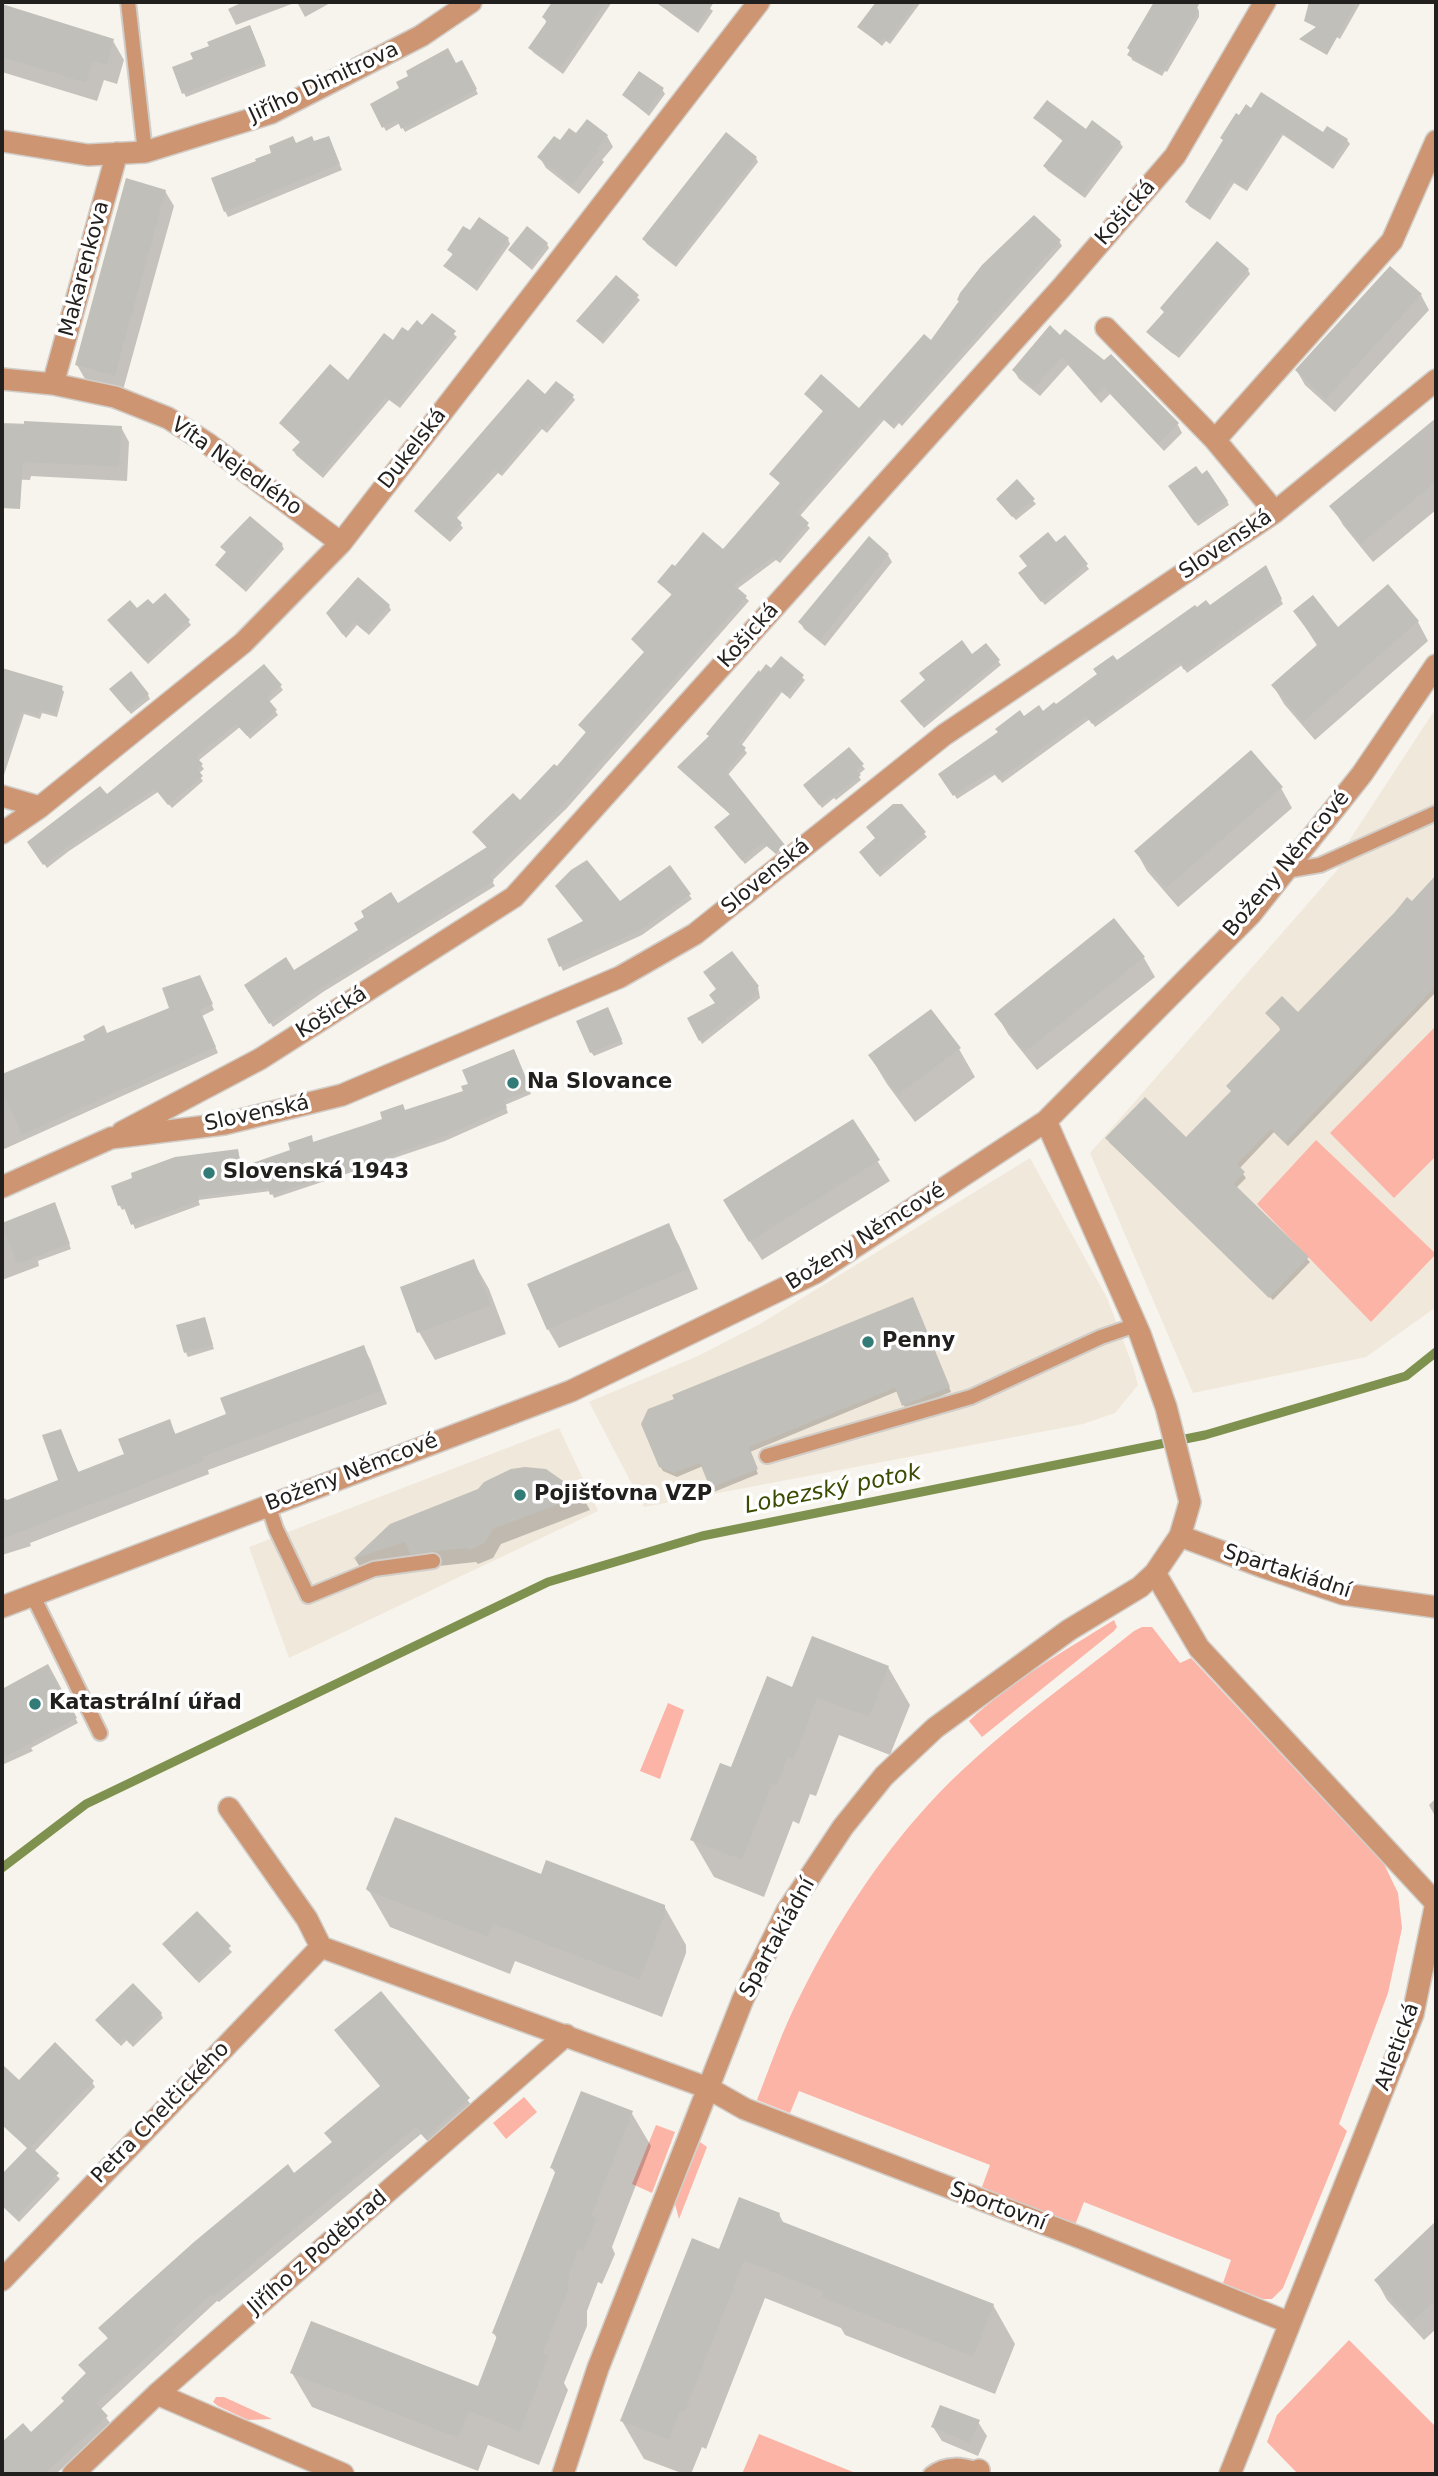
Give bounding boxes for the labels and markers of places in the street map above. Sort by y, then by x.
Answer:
place label: Na Slovance [527,1070,672,1096]
marker: Na Slovance [505,1075,521,1091]
place label: Slovenská 1943 [223,1160,409,1186]
marker: Slovenská 1943 [201,1165,217,1181]
place label: Penny [882,1329,955,1355]
marker: Penny [860,1334,876,1350]
place label: Pojišťovna VZP [534,1482,712,1508]
marker: Pojišťovna VZP [512,1487,528,1503]
place label: Katastrální úřad [49,1691,242,1717]
marker: Katastrální úřad [27,1696,43,1712]

